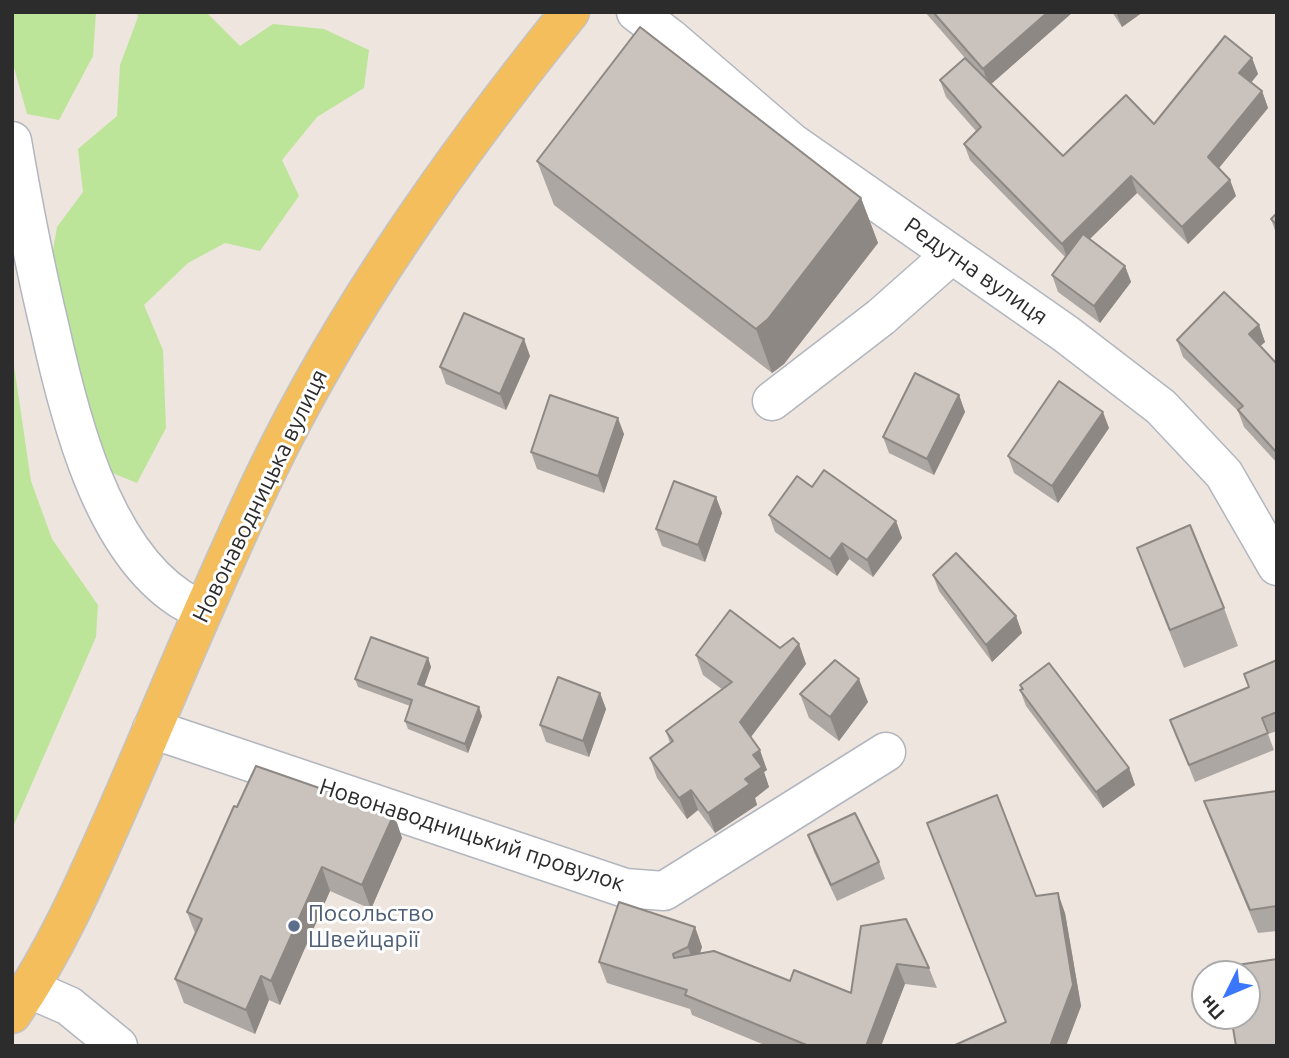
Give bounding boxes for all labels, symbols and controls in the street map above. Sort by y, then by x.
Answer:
street label: Редутна вулиця [899,211,1053,331]
street label: Новонаводницька вулиця [187,365,333,627]
street label: Новонаводницький провулок [316,773,628,897]
place label: Посольство Швейцарії [308,899,434,953]
marker: Посольство Швейцарії [286,918,302,934]
north arrow [1191,960,1261,1030]
text: Пн [1196,991,1229,1025]

